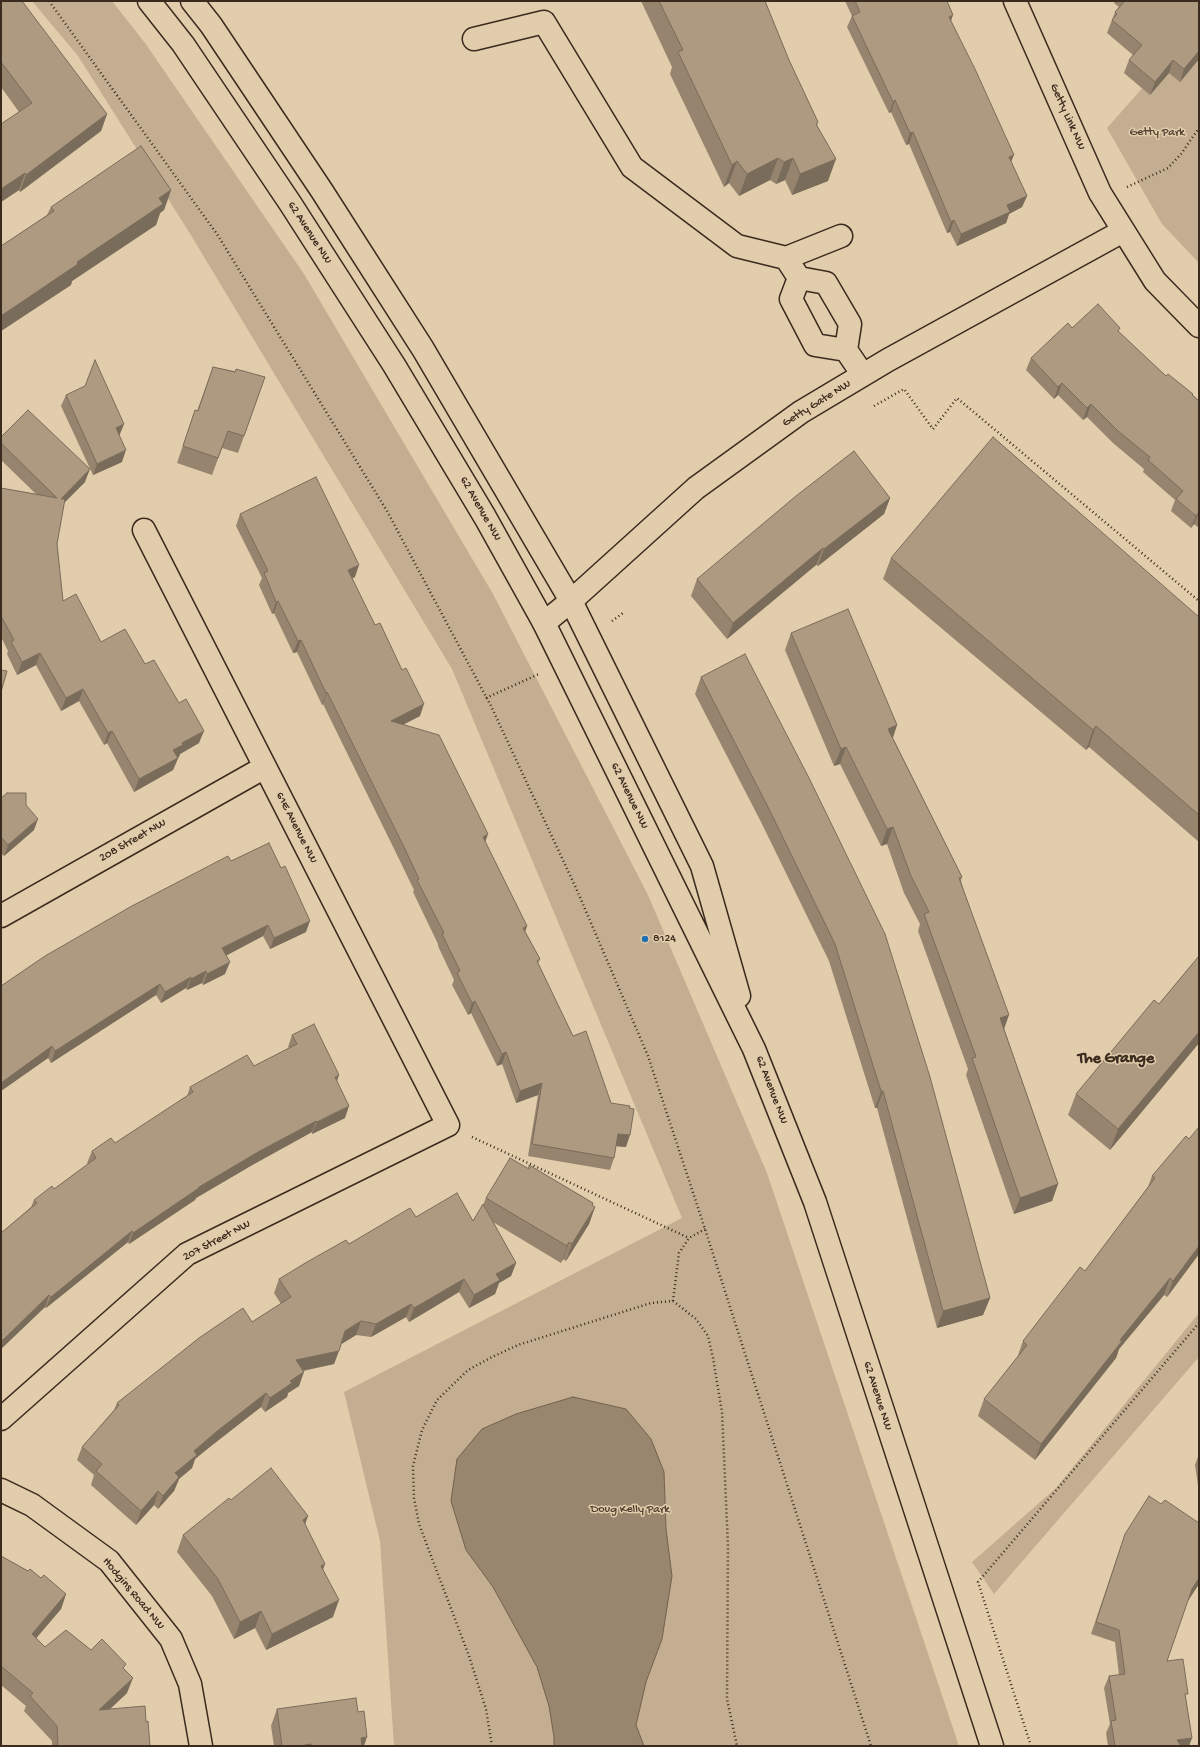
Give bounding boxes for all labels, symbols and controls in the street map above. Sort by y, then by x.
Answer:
street label: Getty Link NW [1046,82,1088,152]
park label: Getty Park [1129,126,1185,140]
street label: 62 Avenue NW [283,199,335,267]
street label: Getty Gate NW [780,377,854,431]
street label: 62 Avenue NW [456,474,504,544]
street label: 62 Avenue NW [607,761,651,831]
street label: 61E Avenue NW [272,790,320,866]
street label: 208 Street NW [97,816,169,866]
place label: 8124 [653,932,676,946]
marker: 8124 [640,934,650,944]
district label: The Grange [1078,1050,1154,1070]
street label: 62 Avenue NW [751,1054,791,1126]
street label: 207 Street NW [181,1217,253,1265]
street label: 62 Avenue NW [859,1360,895,1432]
park label: Doug Kelly Park [590,1503,670,1517]
street label: Hodgins Road NW [99,1555,167,1633]

